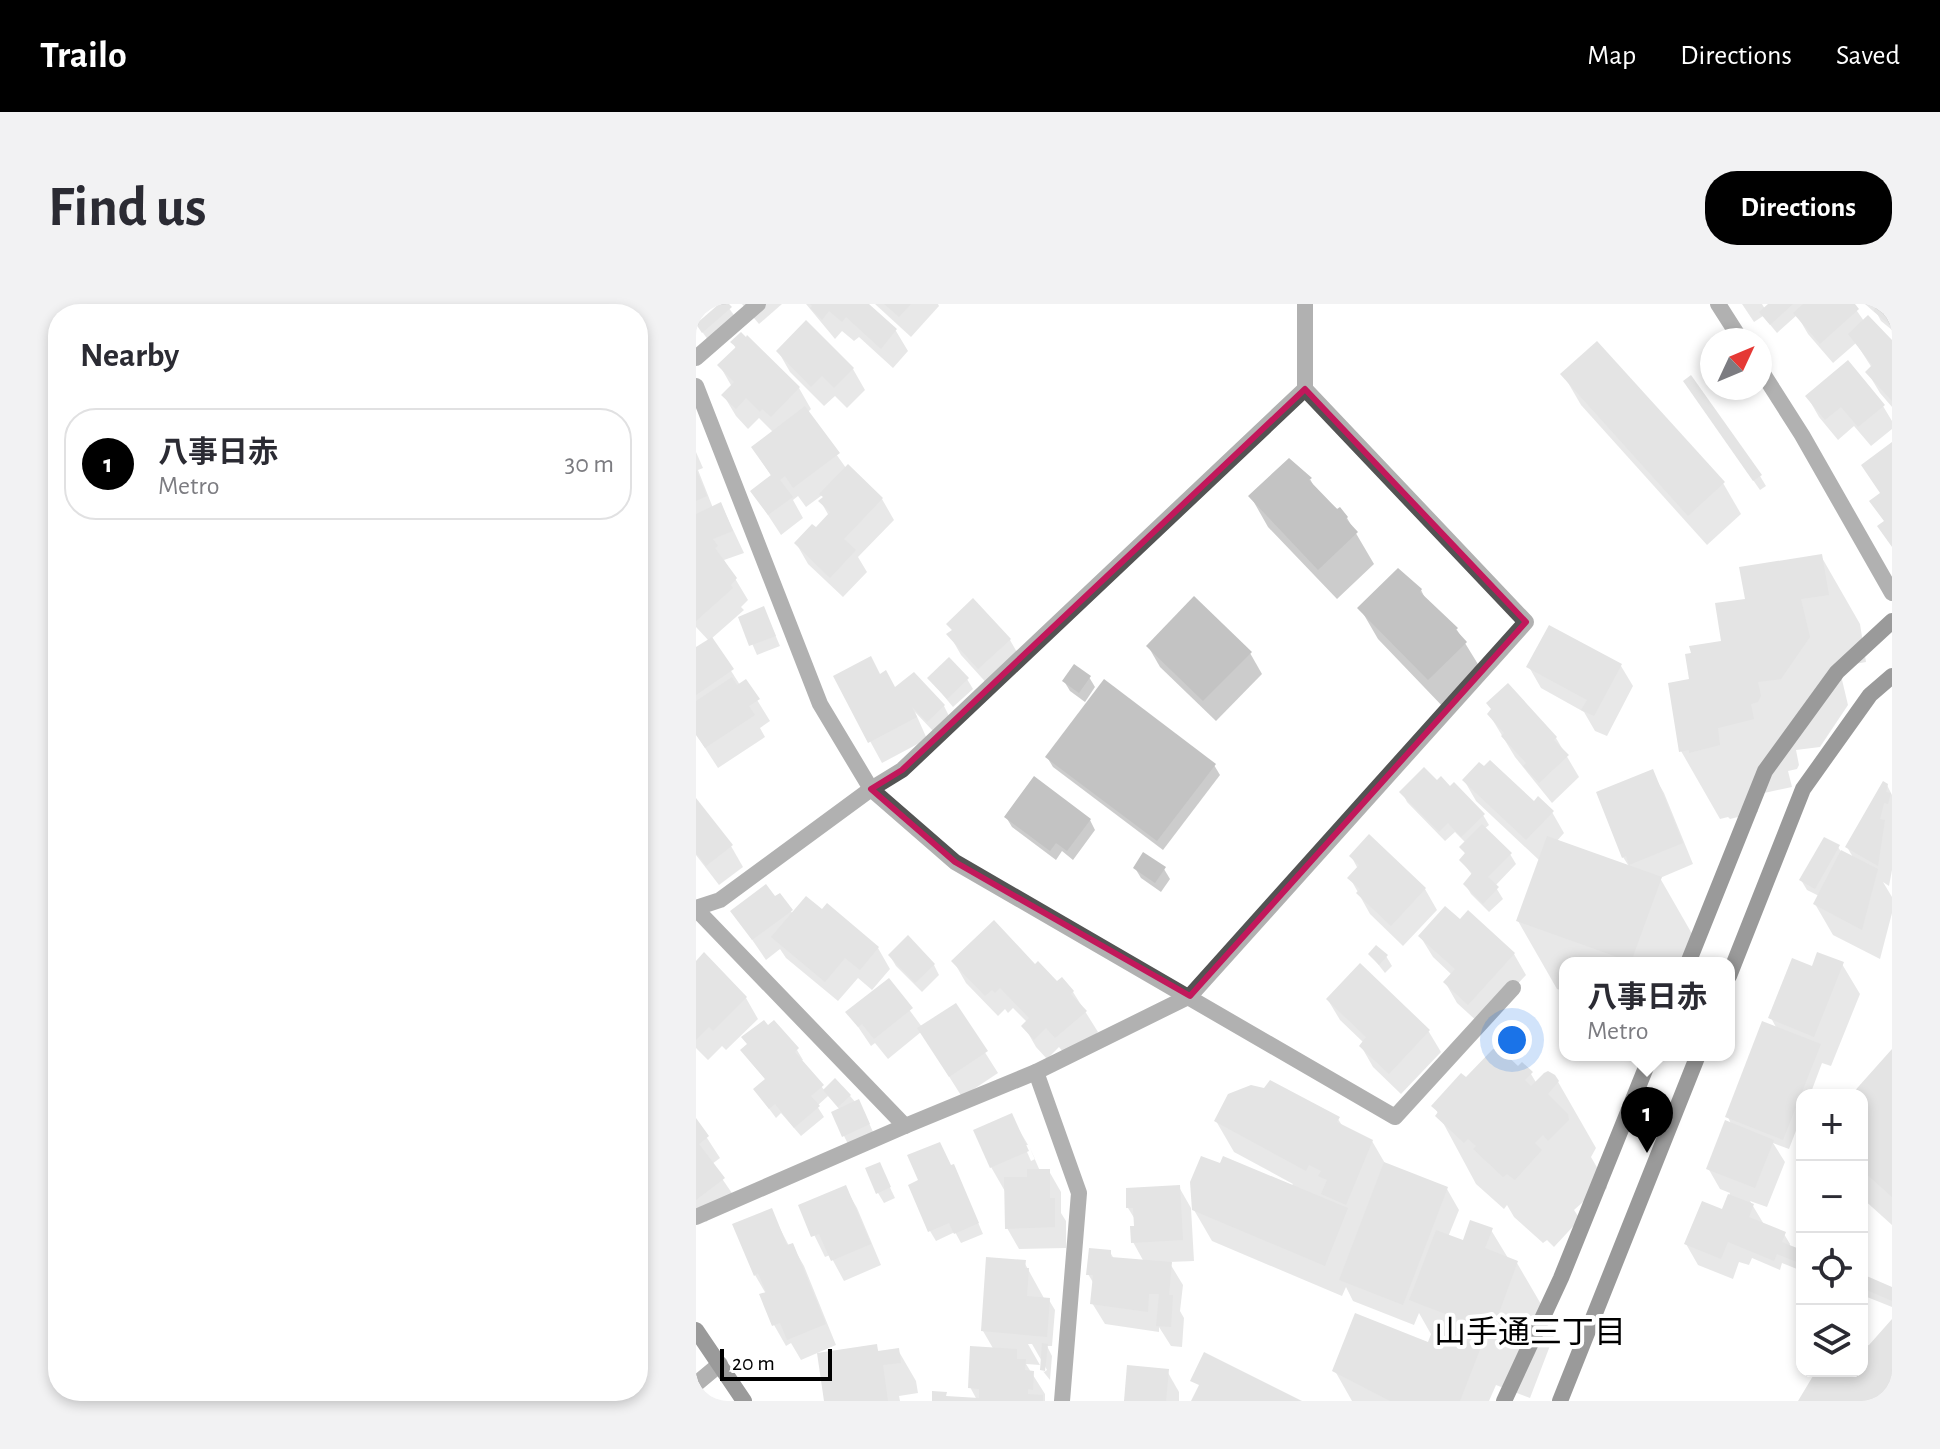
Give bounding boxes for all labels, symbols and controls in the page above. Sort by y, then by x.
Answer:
text: Trailo [40,37,127,75]
text: Map [1587,42,1636,70]
text: Directions [1680,42,1792,70]
text: Saved [1836,42,1900,70]
button: Directions [1705,171,1892,245]
text: Find us [48,180,206,236]
north arrow [1700,328,1772,400]
text: Nearby [80,339,179,373]
text: 八事日赤 [158,438,278,468]
text: 1 [103,451,113,477]
text: 30 m [564,451,614,477]
text: Metro [158,473,219,499]
popup [1559,957,1735,1061]
text: 八事日赤 [1587,983,1707,1013]
text: Metro [1587,1018,1648,1044]
your location [1492,1020,1532,1060]
pin: 1 [1621,1087,1673,1153]
map controls [1796,1089,1868,1377]
button: + [1796,1089,1868,1161]
button: − [1796,1161,1868,1233]
button: locate [1796,1233,1868,1305]
button: layers [1796,1305,1868,1377]
district label: 山手通三丁目 [1434,1316,1626,1349]
scale bar [720,1345,832,1381]
text: 20 m [732,1352,775,1374]

